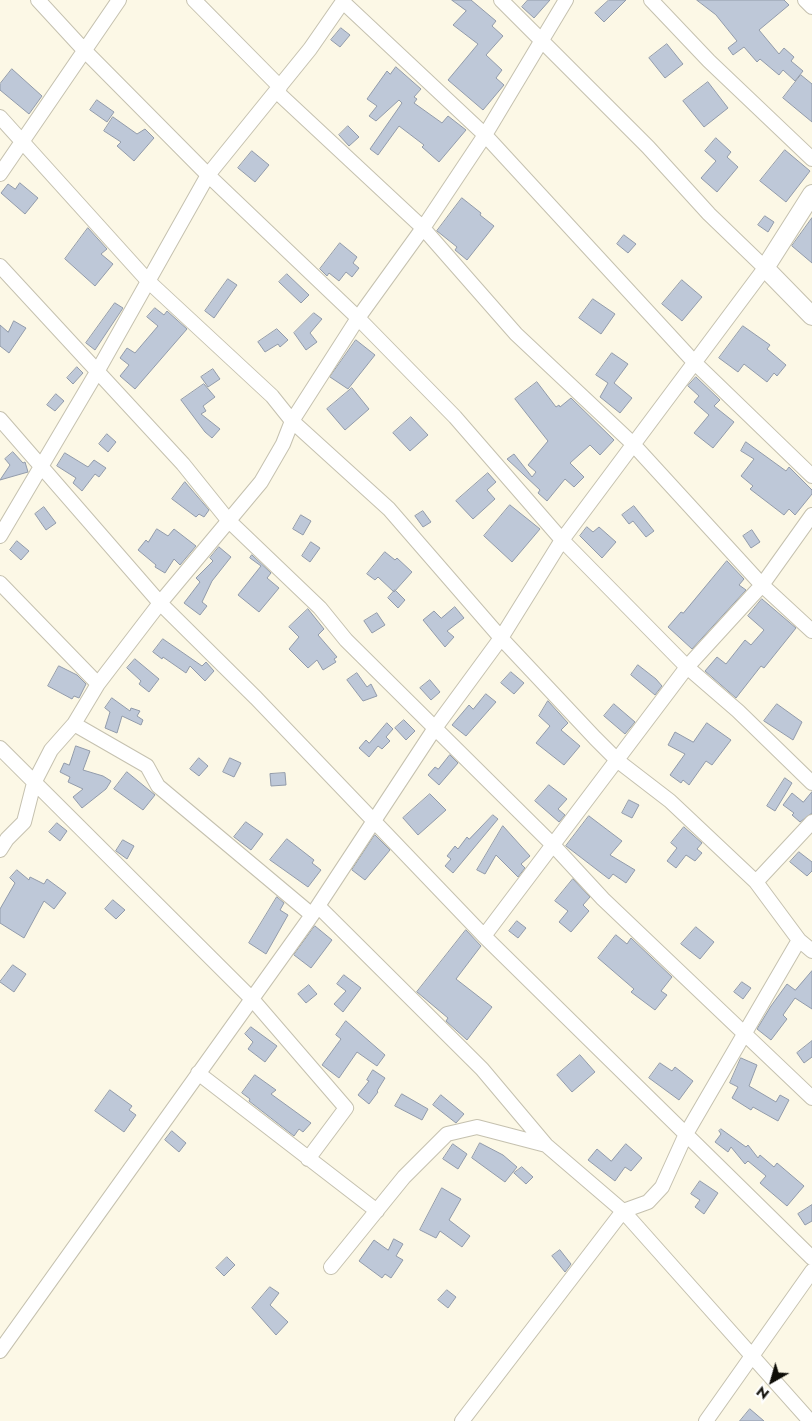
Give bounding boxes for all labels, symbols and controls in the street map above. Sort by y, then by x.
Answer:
north arrow [747,1356,797,1406]
text: N [752,1382,773,1404]

